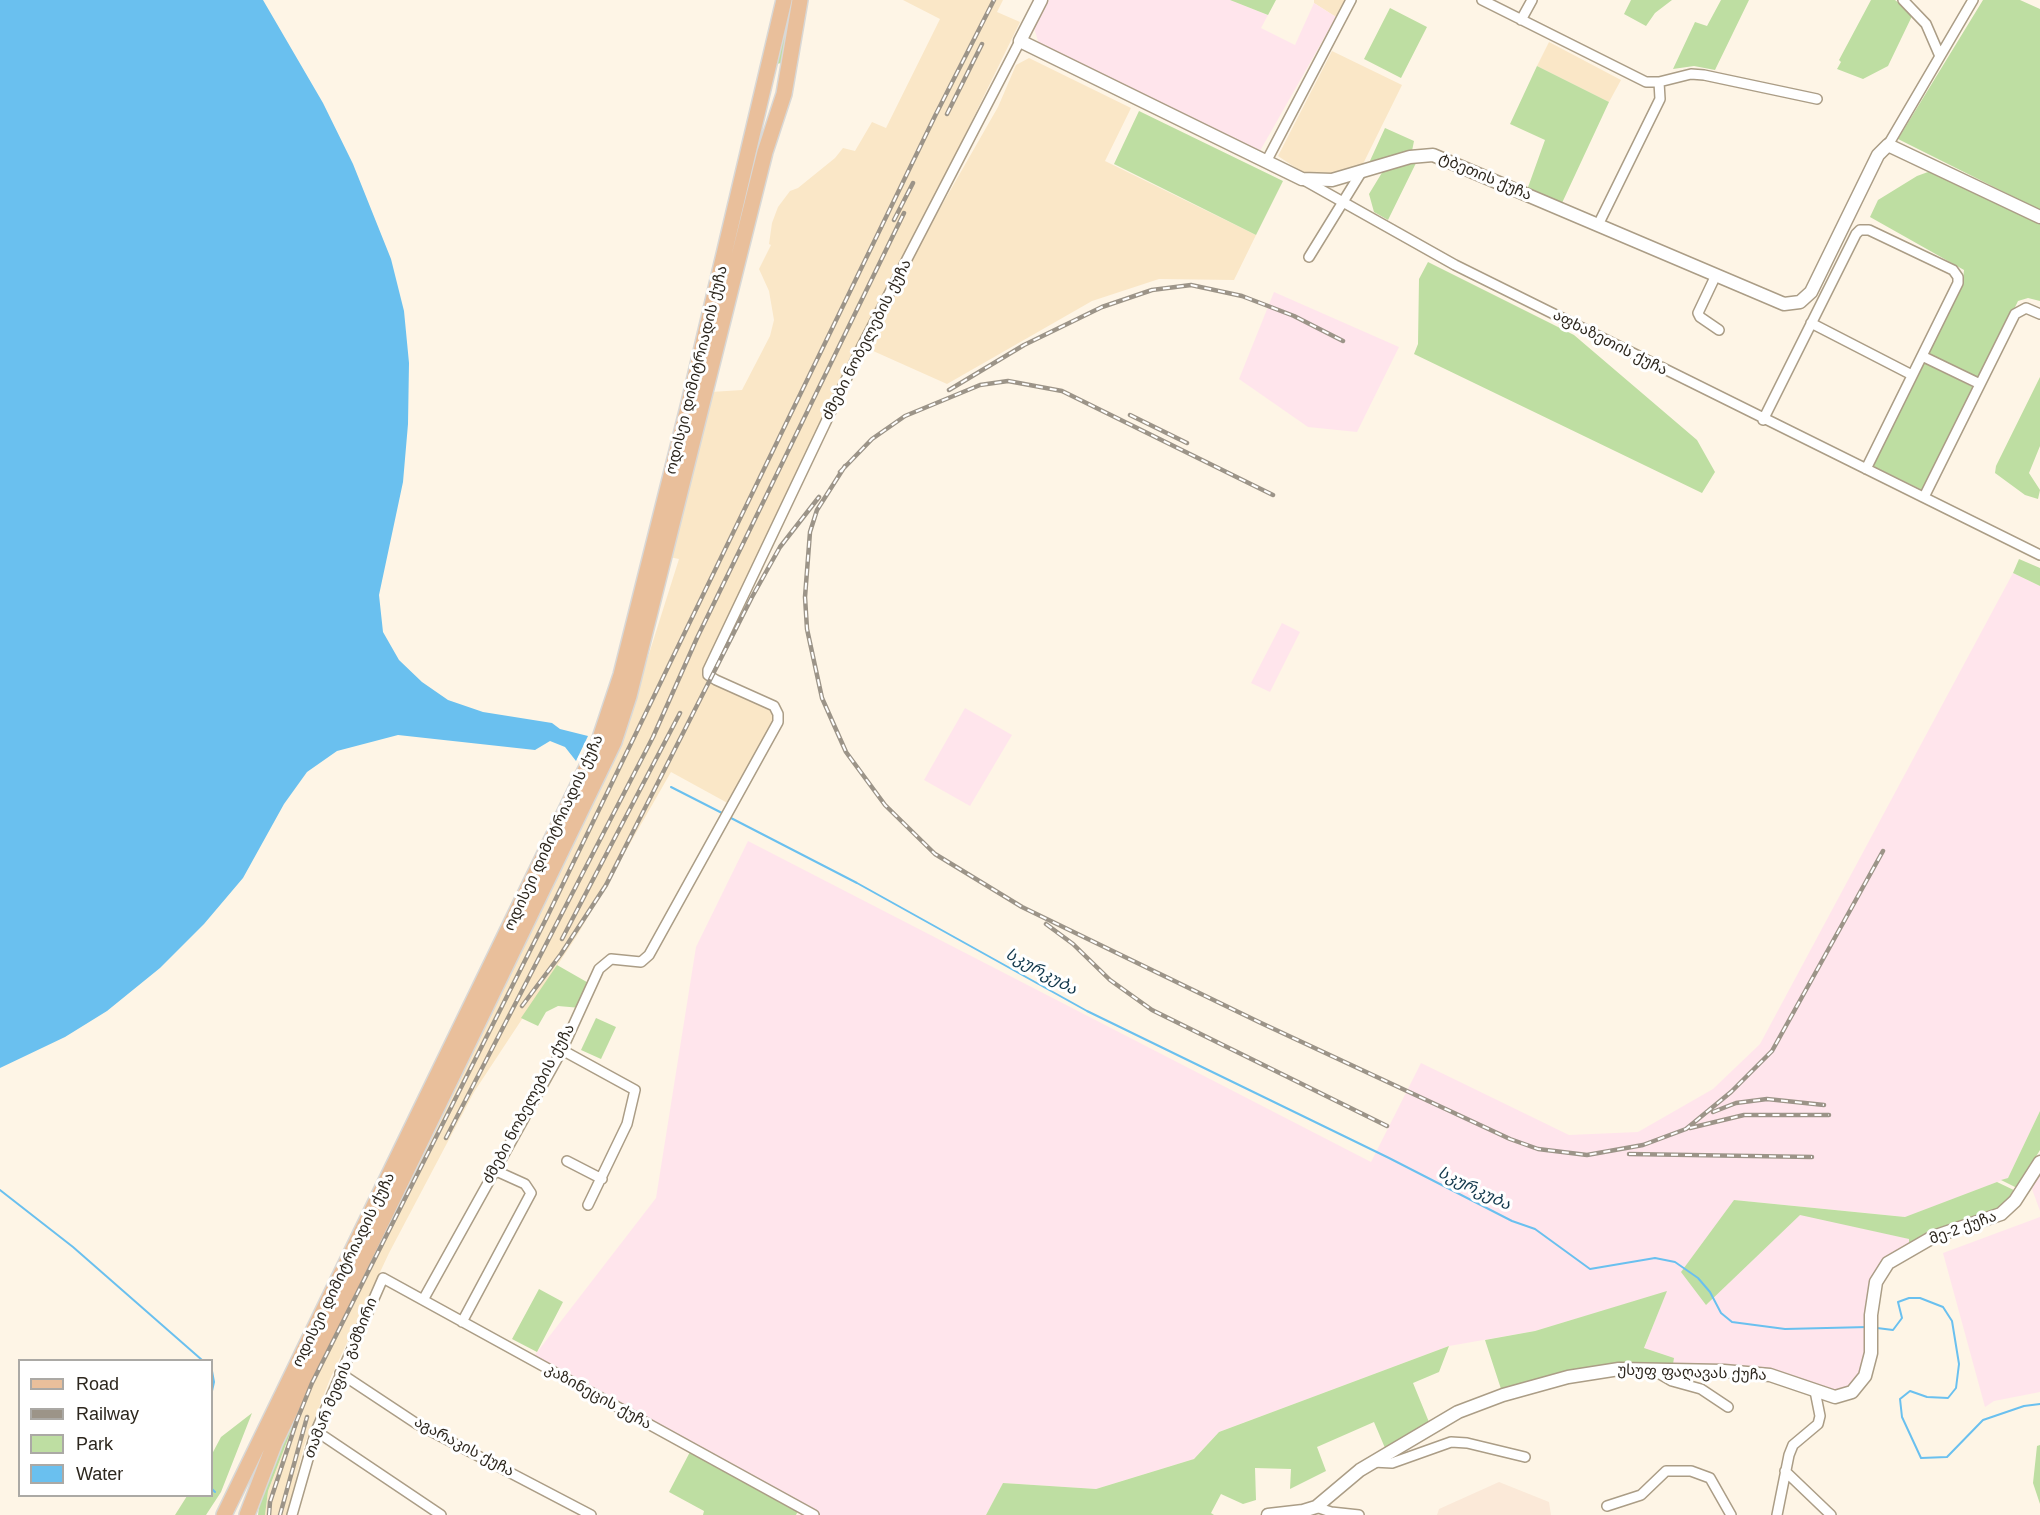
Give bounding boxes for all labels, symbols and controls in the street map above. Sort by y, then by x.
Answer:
street label: ტბეთის ქუჩა [1436,149,1534,205]
street label: ძმები ნობელების ქუჩა [818,256,916,424]
street label: ოდისეი დიმიტრიადის ქუჩა [662,264,732,476]
street label: აფხაზეთის ქუჩა [1550,306,1670,380]
street label: ოდისეი დიმიტრიადის ქუჩა [501,732,607,934]
water label: სკურკუბა [1002,945,1080,999]
street label: ძმები ნობელების ქუჩა [479,1021,579,1187]
water label: სკურკუბა [1435,1163,1513,1215]
street label: ოდისეი დიმიტრიადის ქუჩა [289,1170,399,1370]
street label: მე-2 ქუჩა [1927,1208,1999,1248]
street label: თამარ მეფის გამზირი [300,1295,382,1461]
legend [18,1359,213,1497]
street label: კაზინეცის ქუჩა [542,1360,654,1434]
street label: უსუფ ფაღავას ქუჩა [1617,1361,1767,1385]
text: Road [76,1374,119,1394]
text: Railway [76,1404,139,1424]
street label: აგარაკის ქუჩა [411,1413,517,1481]
text: Park [76,1434,113,1454]
text: Water [76,1464,123,1484]

